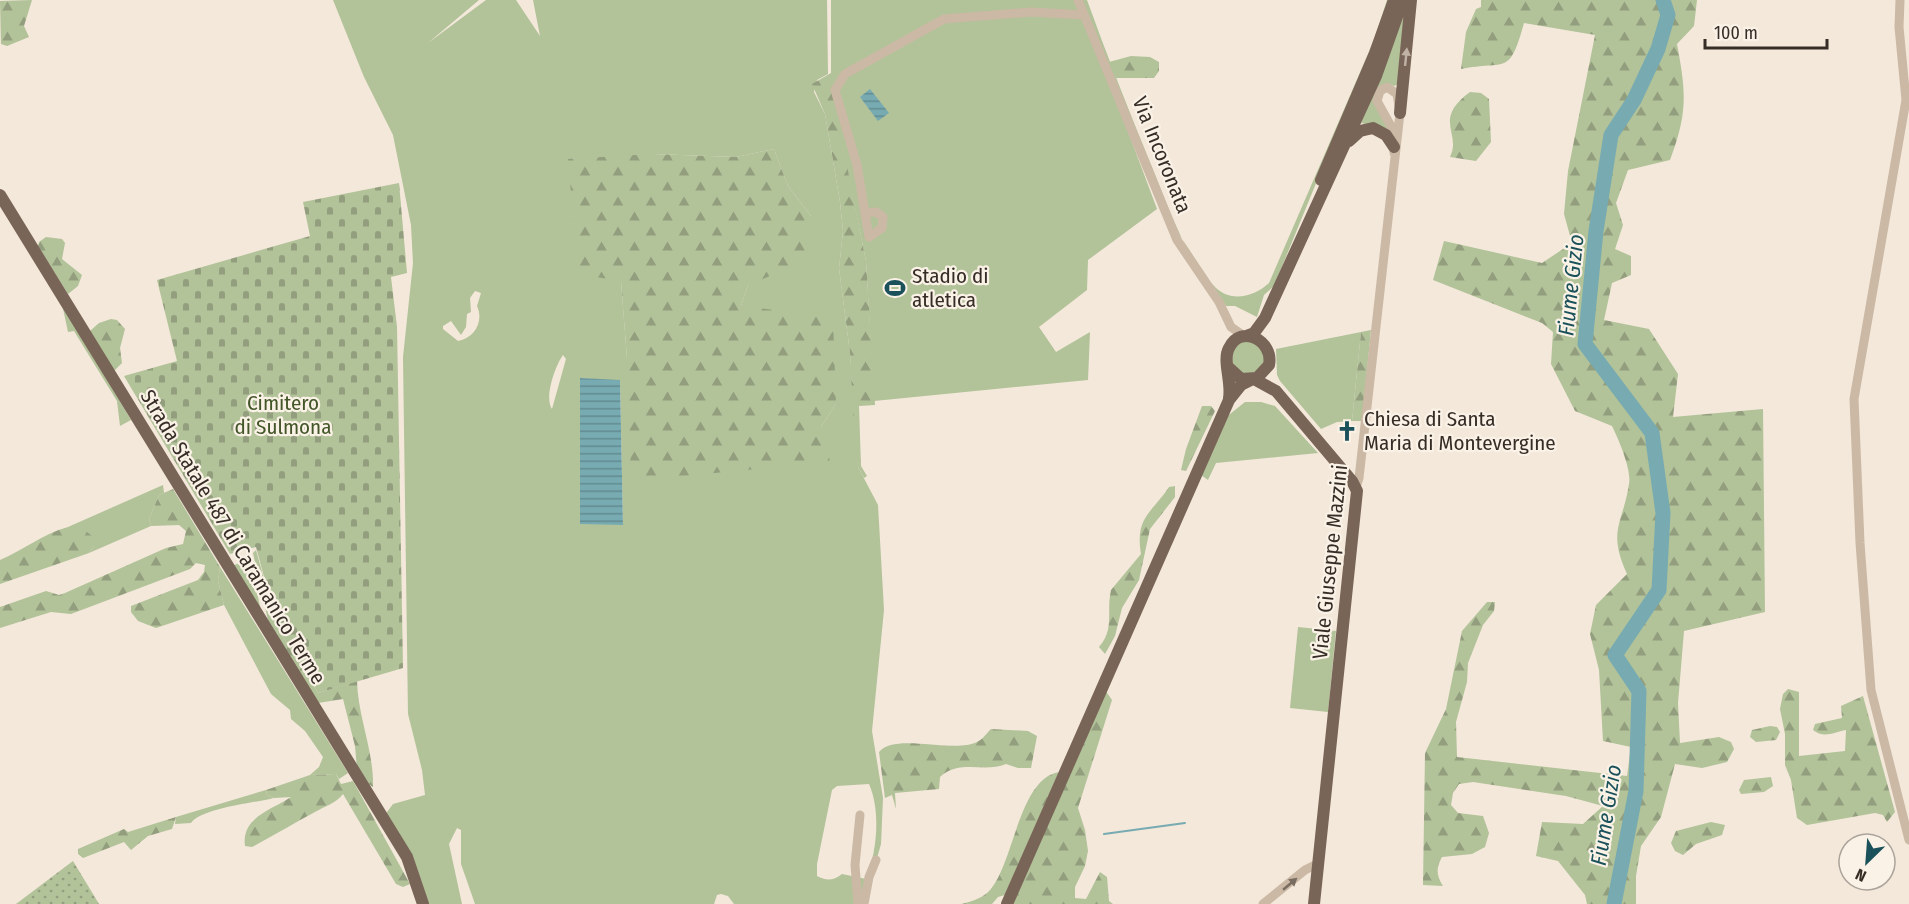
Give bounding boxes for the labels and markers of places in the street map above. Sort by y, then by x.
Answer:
place label: Stadio di atletica [912,263,989,313]
sports icon: Stadio di atletica [883,276,907,300]
place label: Chiesa di Santa Maria di Montevergine [1364,406,1556,456]
church icon: Chiesa di Santa Maria di Montevergine [1335,419,1359,443]

